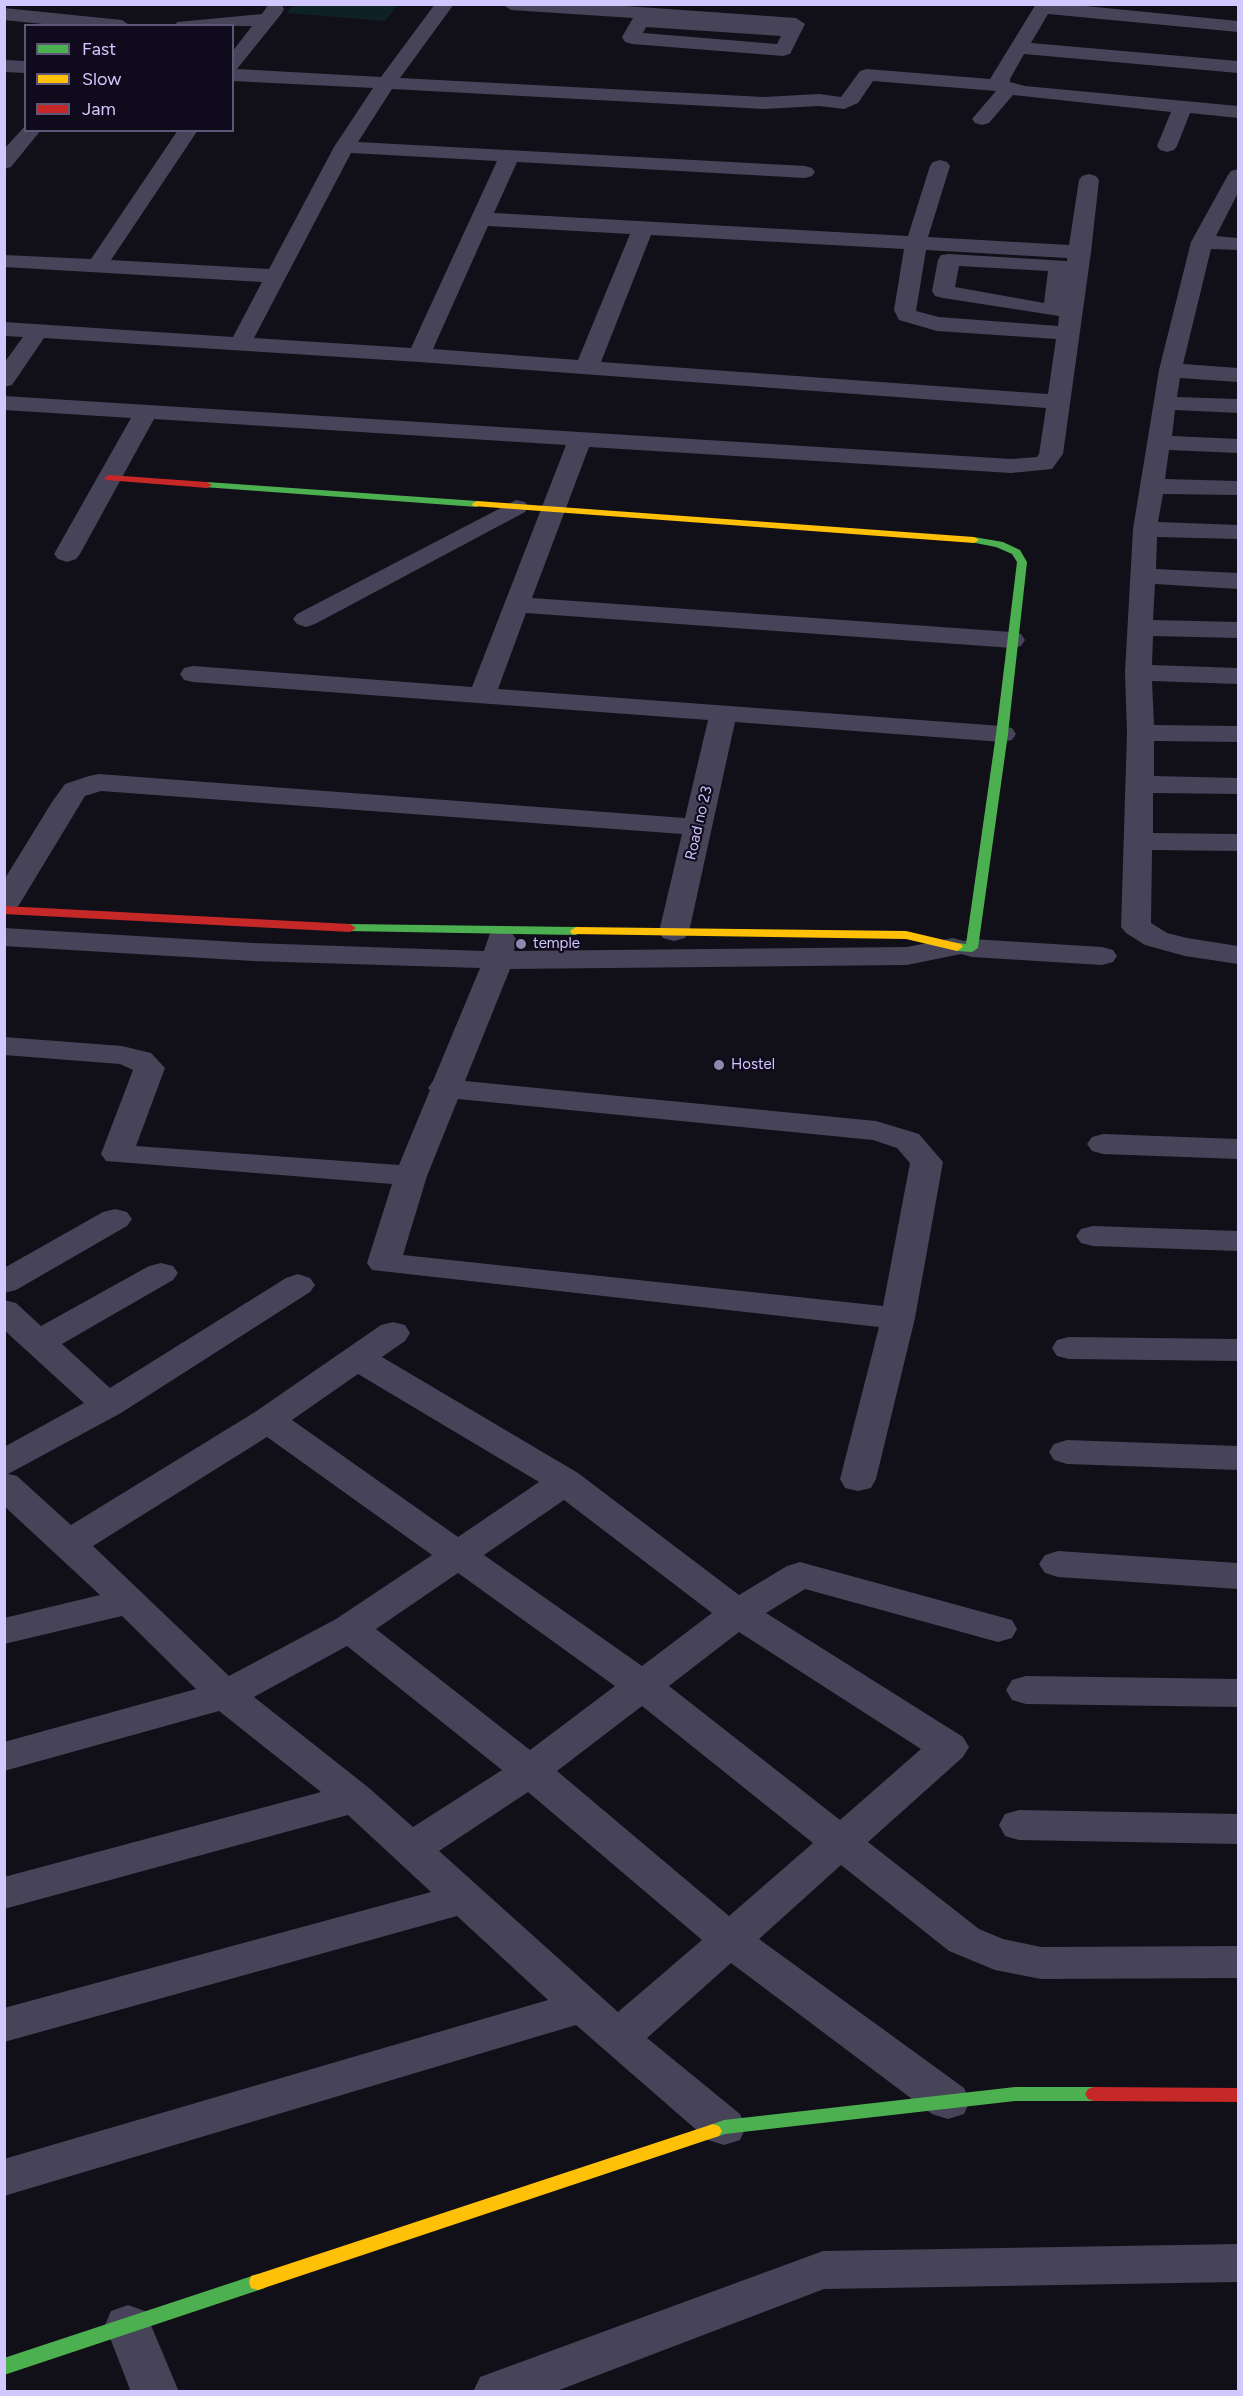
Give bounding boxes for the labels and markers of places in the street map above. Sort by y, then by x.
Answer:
place label: temple [533,935,580,953]
marker: temple [514,937,528,951]
place label: Hostel [731,1056,775,1074]
marker: Hostel [712,1058,726,1072]

